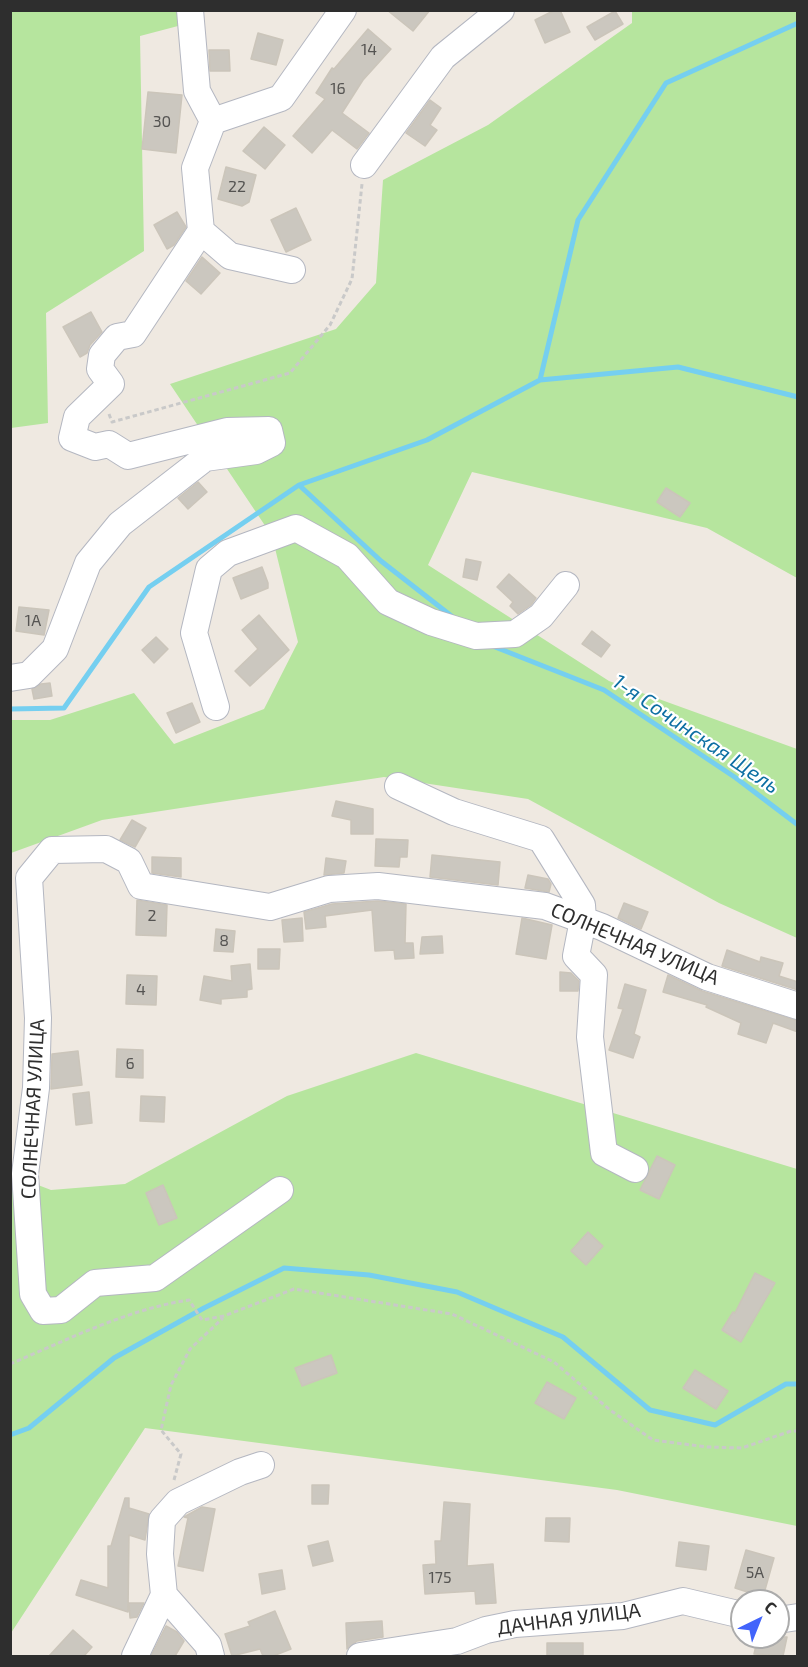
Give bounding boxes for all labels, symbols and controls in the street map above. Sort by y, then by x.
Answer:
house number: 14 [361,40,377,60]
house number: 16 [330,79,346,99]
house number: 30 [153,112,171,132]
house number: 22 [228,177,246,197]
house number: 1А [25,611,41,631]
water label: 1-я Сочинская Щель [608,669,784,799]
street label: СОЛНЕЧНАЯ УЛИЦА [547,898,723,990]
house number: 2 [148,906,156,926]
house number: 8 [219,931,229,951]
house number: 4 [136,980,146,1000]
street label: СОЛНЕЧНАЯ УЛИЦА [16,1018,50,1200]
house number: 6 [125,1054,135,1074]
house number: 5А [746,1563,764,1583]
house number: 175 [428,1568,452,1588]
north arrow [730,1589,790,1649]
text: С [761,1597,781,1617]
street label: ДАЧНАЯ УЛИЦА [496,1598,642,1640]

